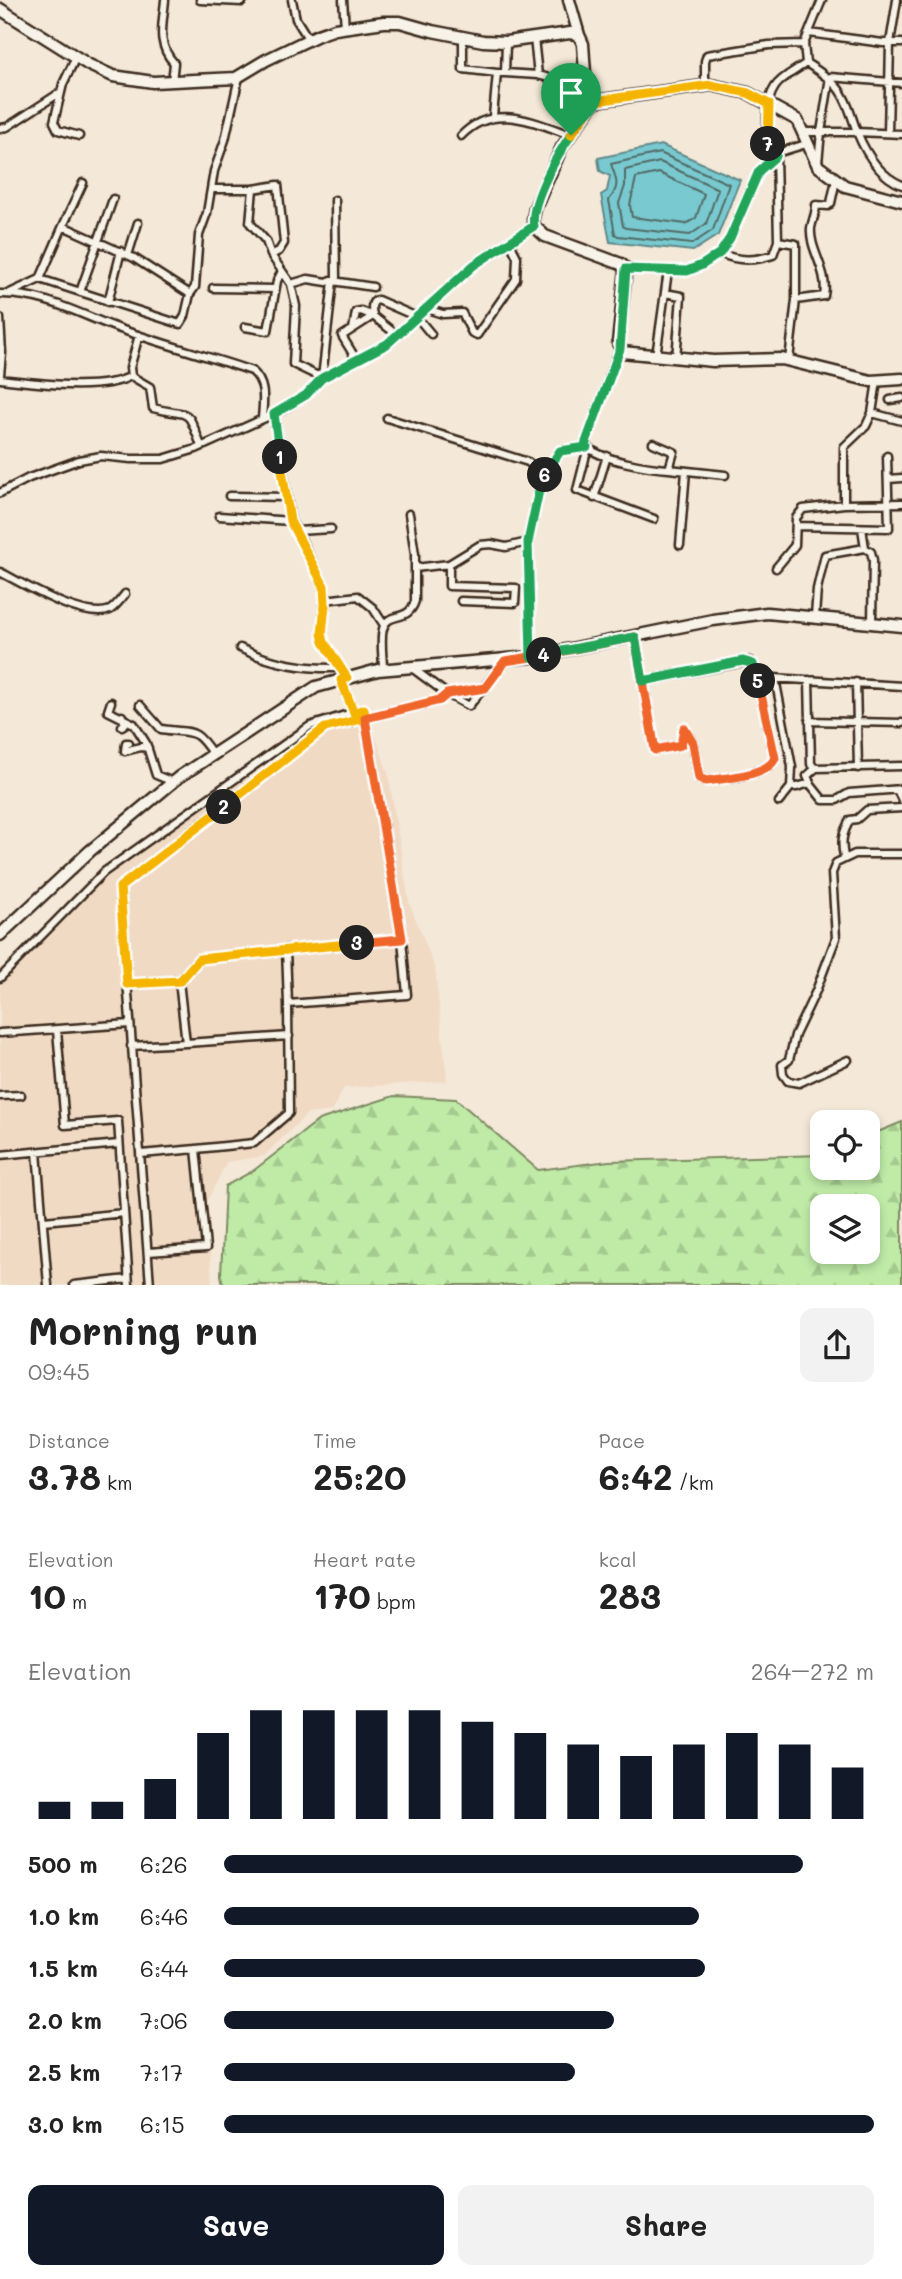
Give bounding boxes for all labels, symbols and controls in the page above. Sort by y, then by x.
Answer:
pin [541,63,601,135]
icon: arrive [552,74,590,112]
pin: 7 [750,127,786,162]
text: 7 [762,131,773,156]
pin: 1 [262,440,298,475]
text: 1 [275,444,284,469]
pin: 6 [528,458,562,492]
text: 6 [539,462,550,487]
pin: 4 [526,638,562,672]
text: 4 [537,642,550,667]
pin: 5 [740,664,776,698]
text: 5 [752,668,763,693]
pin: 2 [206,790,242,824]
text: 2 [218,794,229,819]
pin: 3 [340,926,374,960]
text: 3 [351,930,362,955]
map controls [810,1110,880,1264]
button: locate [810,1110,880,1180]
button: layers [810,1194,880,1264]
text: Morning run [28,1305,258,1355]
button: share [800,1308,874,1382]
text: 09:45 [28,1356,90,1386]
text: Distance [28,1428,110,1453]
text: Time [313,1428,357,1453]
text: Pace [599,1428,645,1453]
text: 3.78 [28,1453,101,1499]
text: 25:20 [313,1453,407,1499]
text: 6:42 [599,1453,673,1499]
text: km [101,1470,132,1495]
text: /km [673,1470,714,1495]
text: Elevation [28,1547,113,1572]
text: Heart rate [313,1547,416,1572]
text: kcal [599,1547,637,1572]
text: 10 [28,1572,66,1618]
text: 170 [313,1572,371,1618]
text: 283 [599,1572,661,1618]
text: m [66,1589,87,1614]
text: bpm [371,1589,416,1614]
text: Elevation [28,1656,131,1686]
text: 264–272 m [751,1656,874,1686]
text: 500 m [28,1849,98,1879]
text: 6:26 [140,1849,188,1879]
text: 1.0 km [28,1901,99,1931]
text: 6:46 [140,1901,188,1931]
text: 1.5 km [28,1953,98,1983]
text: 6:44 [140,1953,188,1983]
text: 2.0 km [28,2005,102,2035]
text: 7:06 [140,2005,188,2035]
text: 2.5 km [28,2057,100,2087]
text: 7:17 [140,2057,183,2087]
text: 3.0 km [28,2109,103,2139]
text: 6:15 [140,2109,185,2139]
button: Save [28,2185,444,2265]
button: Share [458,2185,874,2265]

